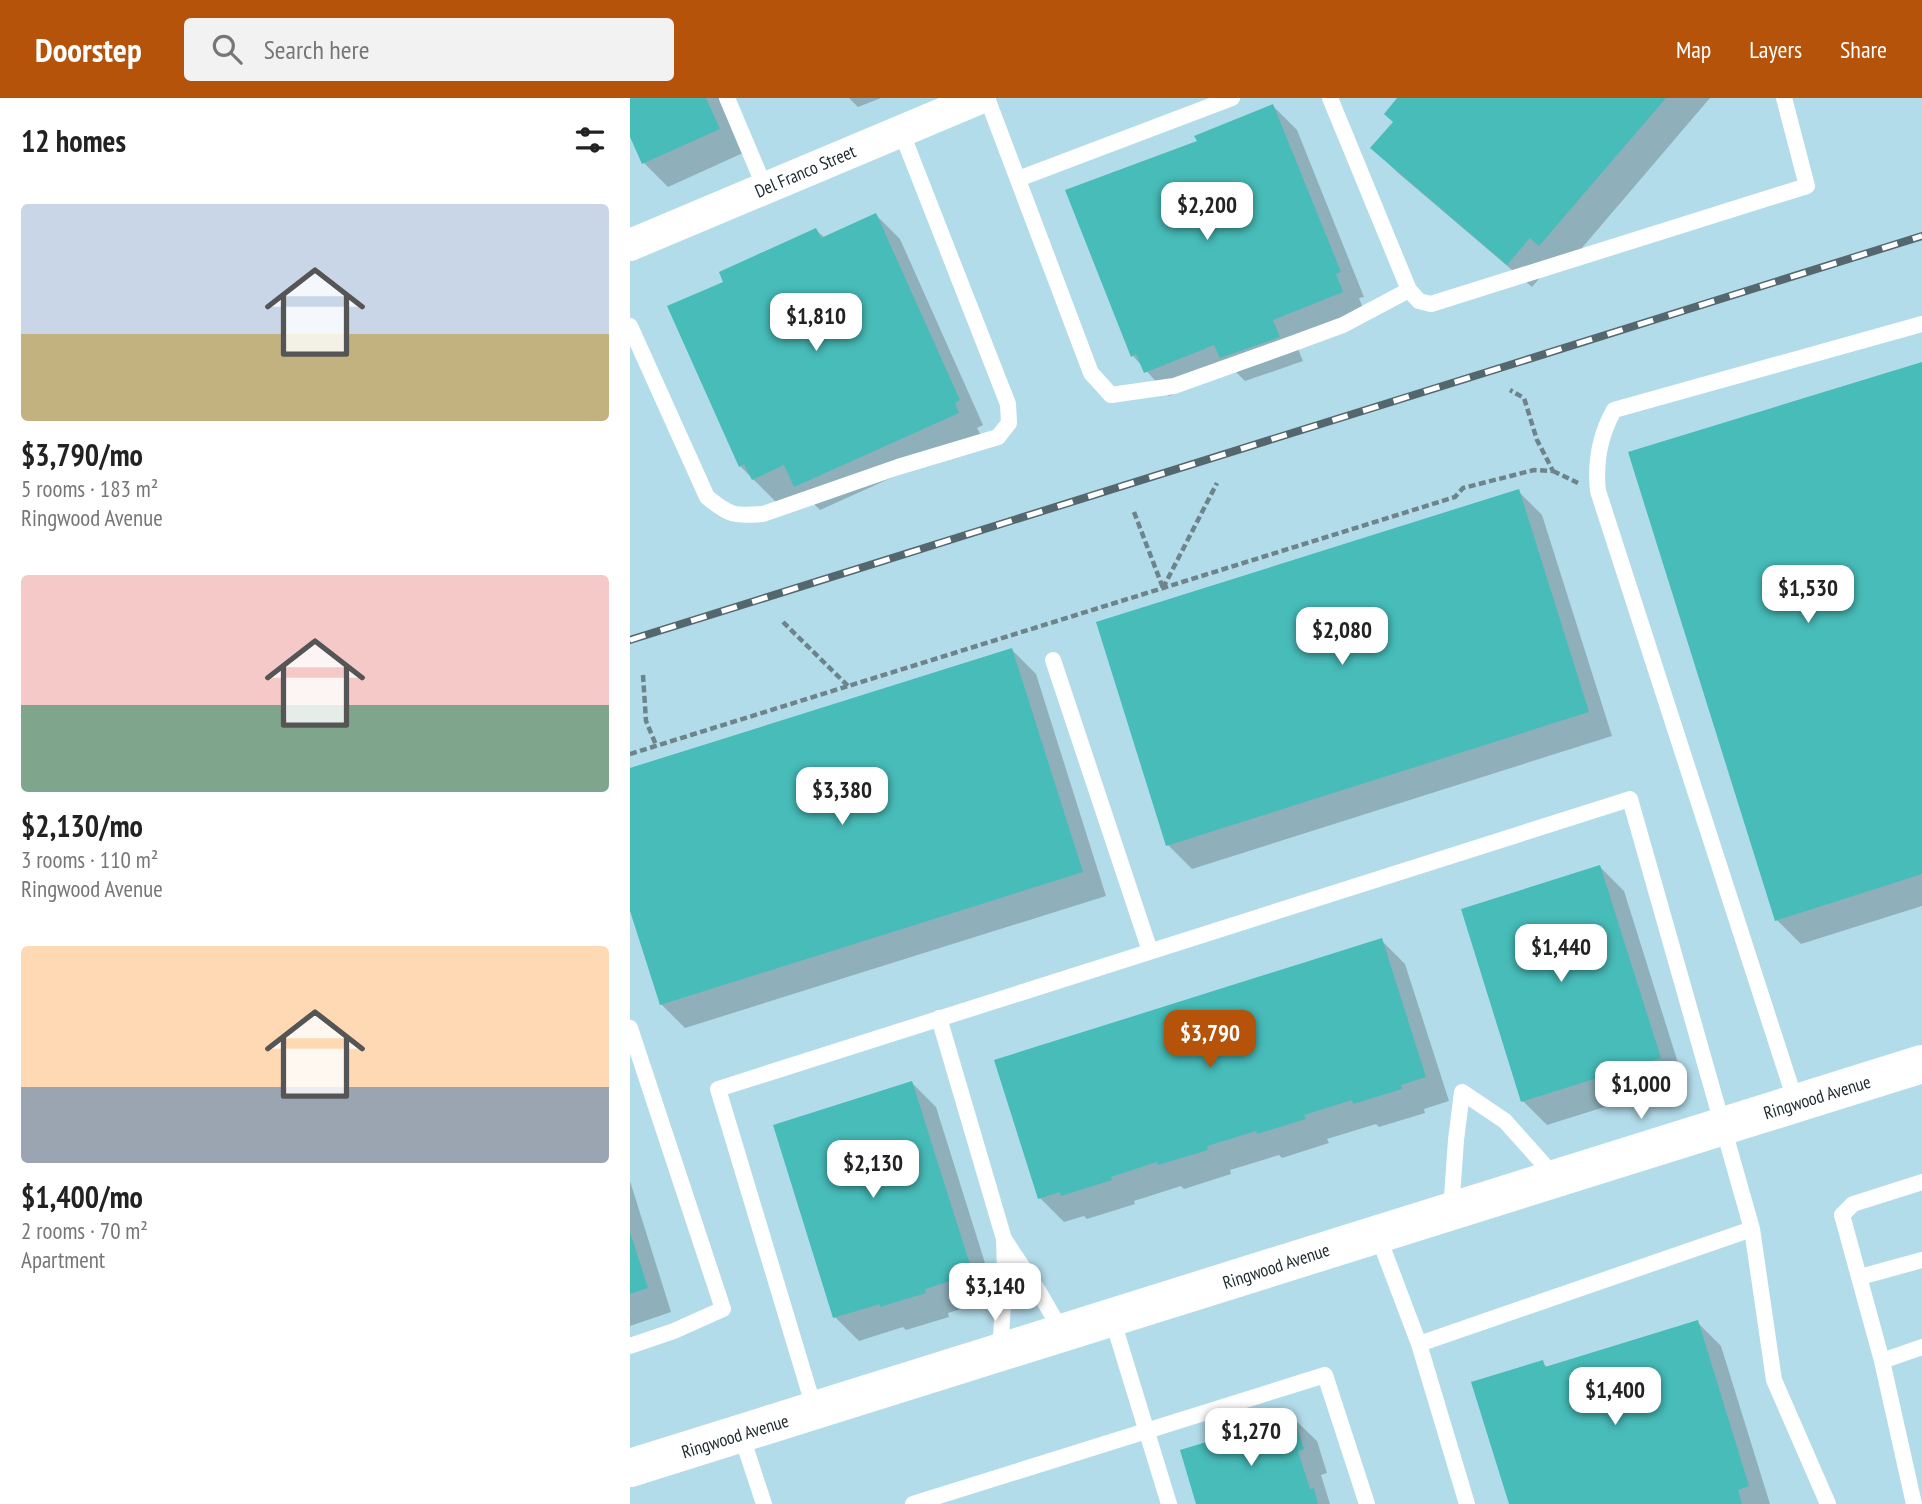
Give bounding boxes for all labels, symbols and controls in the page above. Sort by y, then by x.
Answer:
search box [184,18,674,81]
text: Doorstep [35,28,142,71]
icon: search [208,30,246,68]
text: Search here [264,33,369,66]
text: Map [1676,34,1711,65]
text: Layers [1749,34,1802,65]
text: Share [1840,34,1887,65]
text: 12 homes [21,121,126,160]
icon: filters [571,121,609,159]
street label: Del Franco Street [751,139,859,203]
pin: $2,200 [1150,183,1264,242]
text: $2,200 [1177,190,1237,219]
icon: home [252,249,378,375]
pin: $1,810 [759,294,873,353]
text: $1,810 [786,301,846,330]
text: $3,790/mo [21,435,143,474]
text: 5 rooms · 183 m² [21,474,158,503]
text: Ringwood Avenue [21,503,163,532]
pin: $1,530 [1751,566,1865,625]
text: $1,530 [1778,573,1838,602]
pin: $2,080 [1285,608,1399,667]
text: $2,080 [1312,615,1372,644]
icon: home [252,620,378,746]
pin: $3,380 [785,768,899,827]
text: $3,380 [812,775,872,804]
text: $2,130/mo [21,806,143,845]
text: 3 rooms · 110 m² [21,845,158,874]
text: Ringwood Avenue [21,874,163,903]
pin: $1,440 [1504,924,1618,984]
text: $1,440 [1531,932,1591,961]
icon: home [252,991,378,1117]
pin: $3,790 [1153,1010,1267,1070]
text: $3,790 [1180,1018,1240,1047]
pin: $1,000 [1584,1062,1698,1121]
text: $1,000 [1611,1069,1671,1098]
street label: Ringwood Avenue [1761,1070,1873,1124]
pin: $2,130 [816,1140,930,1200]
text: $2,130 [843,1148,903,1177]
text: $1,400/mo [21,1177,143,1216]
text: 2 rooms · 70 m² [21,1216,148,1245]
street label: Ringwood Avenue [1220,1238,1332,1294]
text: Apartment [21,1245,105,1274]
pin: $3,140 [938,1264,1052,1323]
text: $3,140 [965,1271,1025,1300]
pin: $1,400 [1558,1368,1672,1427]
text: $1,400 [1585,1375,1645,1404]
pin: $1,270 [1194,1408,1308,1468]
street label: Ringwood Avenue [679,1409,791,1463]
text: $1,270 [1221,1416,1281,1445]

